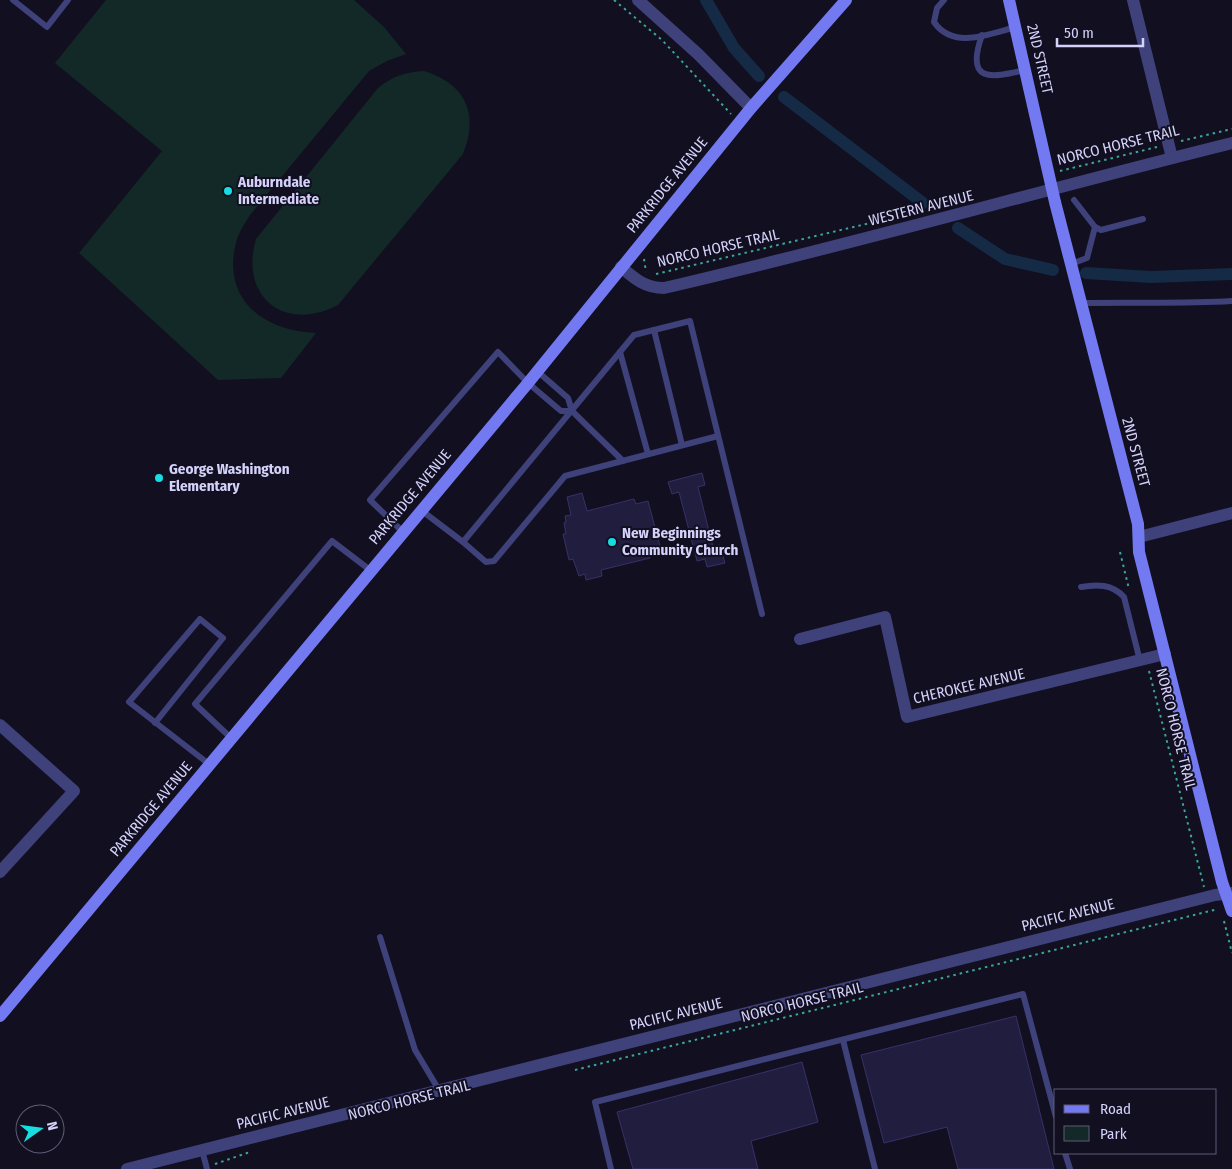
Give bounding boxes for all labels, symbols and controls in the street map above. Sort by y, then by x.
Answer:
scale bar [1057,15,1143,47]
street label: 2ND STREET [1023,22,1057,96]
text: 50 m [1064,24,1094,42]
street label: NORCO HORSE TRAIL [1055,121,1181,169]
street label: PARKRIDGE AVENUE [623,133,711,237]
place label: Auburndale Intermediate [237,173,320,208]
marker: Auburndale Intermediate [222,185,234,197]
street label: WESTERN AVENUE [867,186,975,230]
street label: NORCO HORSE TRAIL [655,225,781,271]
street label: 2ND STREET [1118,415,1154,489]
street label: PARKRIDGE AVENUE [365,446,455,548]
place label: George Washington Elementary [169,460,290,495]
marker: George Washington Elementary [153,472,165,484]
place label: New Beginnings Community Church [622,524,738,559]
marker: New Beginnings Community Church [606,536,618,548]
street label: CHEROKEE AVENUE [911,664,1027,708]
street label: NORCO HORSE TRAIL [1152,666,1200,792]
street label: PARKRIDGE AVENUE [106,758,196,860]
street label: PACIFIC AVENUE [1020,895,1116,935]
street label: NORCO HORSE TRAIL [739,978,865,1026]
street label: PACIFIC AVENUE [628,994,724,1034]
street label: NORCO HORSE TRAIL [346,1076,472,1124]
legend [1054,1089,1217,1154]
street label: PACIFIC AVENUE [235,1093,331,1133]
text: Road [1100,1100,1131,1118]
north arrow [15,1104,65,1154]
text: N [43,1120,61,1132]
text: Park [1100,1125,1127,1143]

